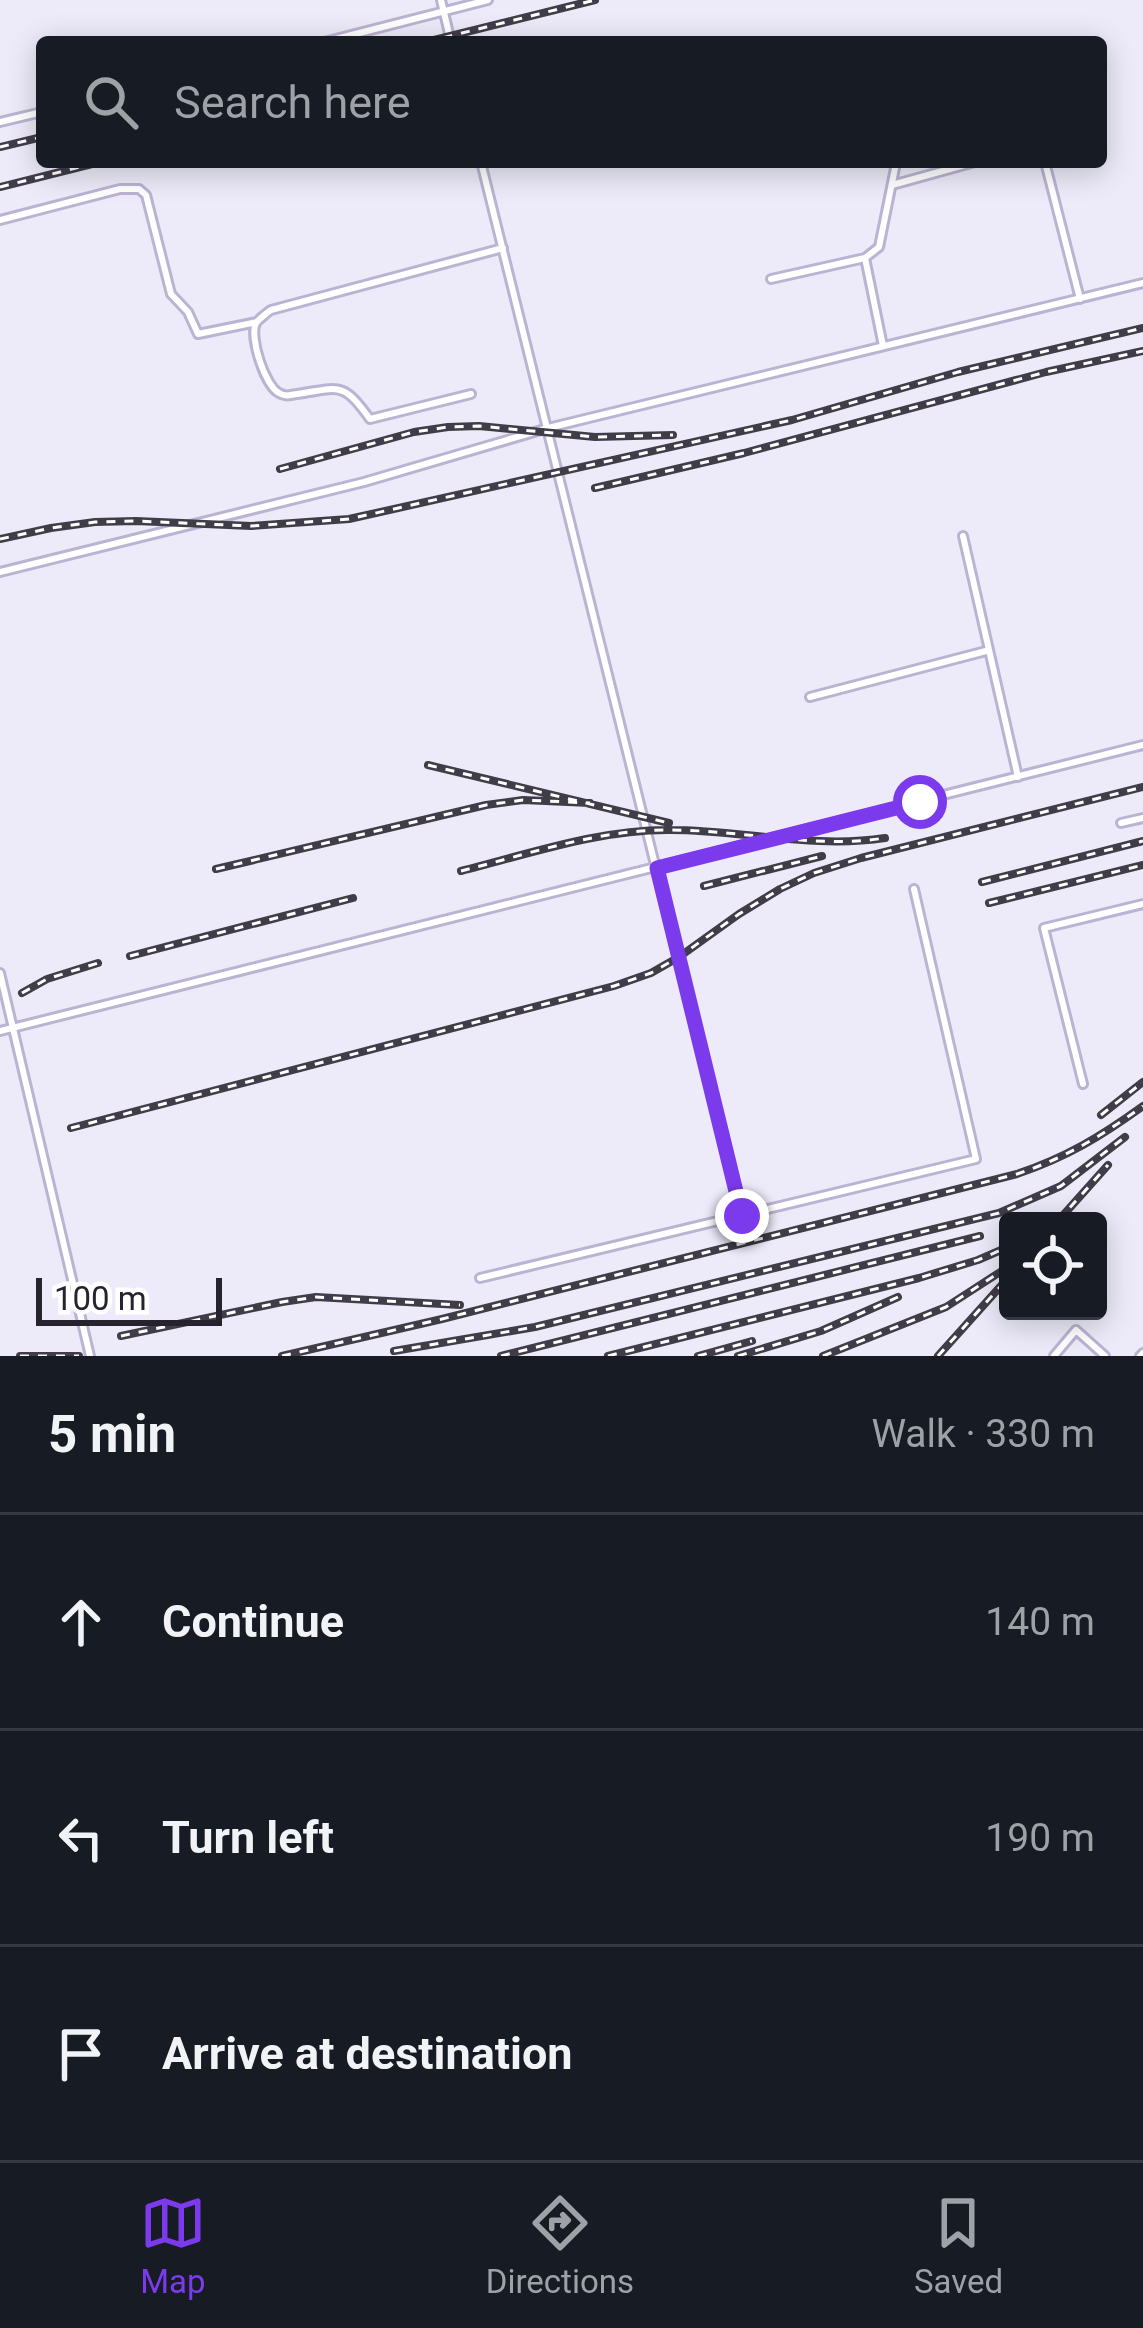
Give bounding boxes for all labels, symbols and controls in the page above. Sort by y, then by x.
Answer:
search box [36,36,1107,168]
icon: search [78,69,144,135]
text: Search here [174,76,411,129]
route start [893,775,947,829]
route end [715,1189,769,1243]
map controls [999,1212,1107,1320]
button: locate [999,1212,1107,1320]
scale bar [36,1272,222,1325]
text: 100 m [54,1279,147,1318]
text: 5 min [48,1405,176,1464]
text: Walk · 330 m [871,1411,1095,1457]
icon: ahead [48,1589,114,1655]
text: Continue [162,1595,344,1648]
text: 140 m [985,1599,1095,1645]
icon: left [48,1805,114,1871]
text: Turn left [162,1811,334,1864]
text: 190 m [985,1815,1095,1861]
icon: arrive [48,2021,114,2087]
text: Arrive at destination [162,2027,573,2080]
tab: Map [140,2190,206,2301]
tab: Directions [486,2190,634,2301]
tab: Saved [914,2190,1003,2301]

